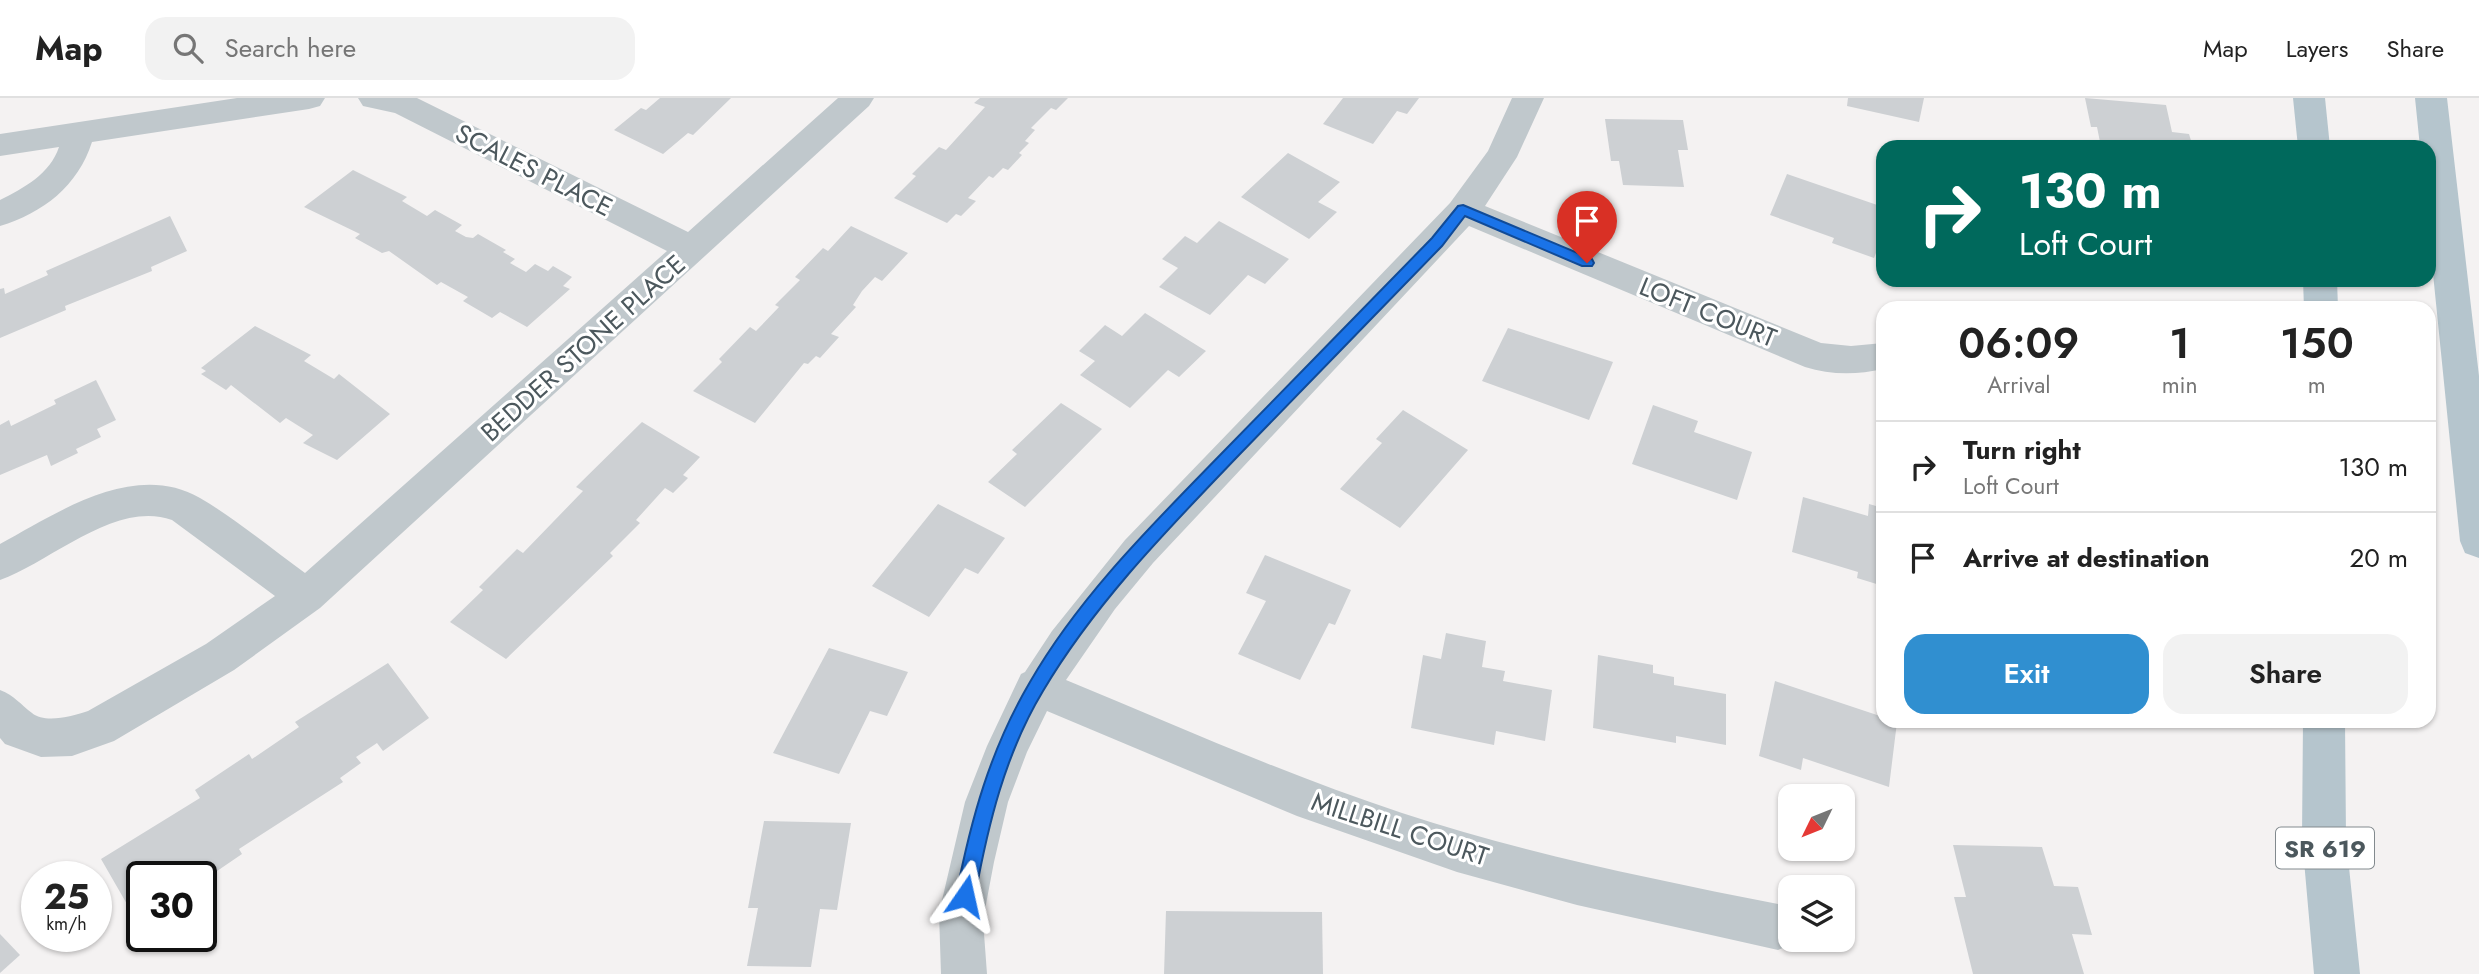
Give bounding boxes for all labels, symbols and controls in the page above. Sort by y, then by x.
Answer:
search box [145,17,635,80]
text: Map [35,25,103,72]
icon: search [169,29,207,67]
text: Search here [225,29,356,67]
text: Map [2203,31,2248,66]
text: Layers [2286,31,2348,66]
text: Share [2386,31,2444,66]
street label: SCALES PLACE [449,114,619,226]
text: 130 m [2019,156,2162,226]
icon: right [1904,168,1995,259]
pin [1557,191,1617,263]
icon: arrive [1568,202,1606,240]
text: Loft Court [2019,221,2152,267]
street label: BEDDER STONE PLACE [472,246,694,450]
street label: LOFT COURT [1634,267,1782,357]
text: 06:09 [1958,313,2079,374]
text: 1 [2169,313,2190,374]
text: 150 [2280,313,2354,374]
text: Arrival [1987,368,2051,402]
text: min [2162,368,2198,402]
text: m [2308,368,2326,402]
text: Turn right [1963,431,2081,469]
icon: right [1904,448,1942,486]
text: 130 m [2338,448,2408,486]
text: Loft Court [1963,469,2059,503]
icon: arrive [1904,539,1942,577]
text: Arrive at destination [1963,539,2210,577]
text: 20 m [2350,539,2408,577]
button: Exit [1904,634,2149,714]
button: Share [2163,634,2408,714]
street label: MILLBILL COURT [1307,782,1493,876]
north arrow [1778,784,1855,861]
map controls [1778,784,1855,952]
road number: SR 619 [2276,828,2374,868]
position arrow [928,859,1002,933]
speed limit sign: 30 [126,861,217,952]
text: 25 [44,872,89,922]
button: layers [1778,875,1855,952]
text: km/h [46,911,87,937]

